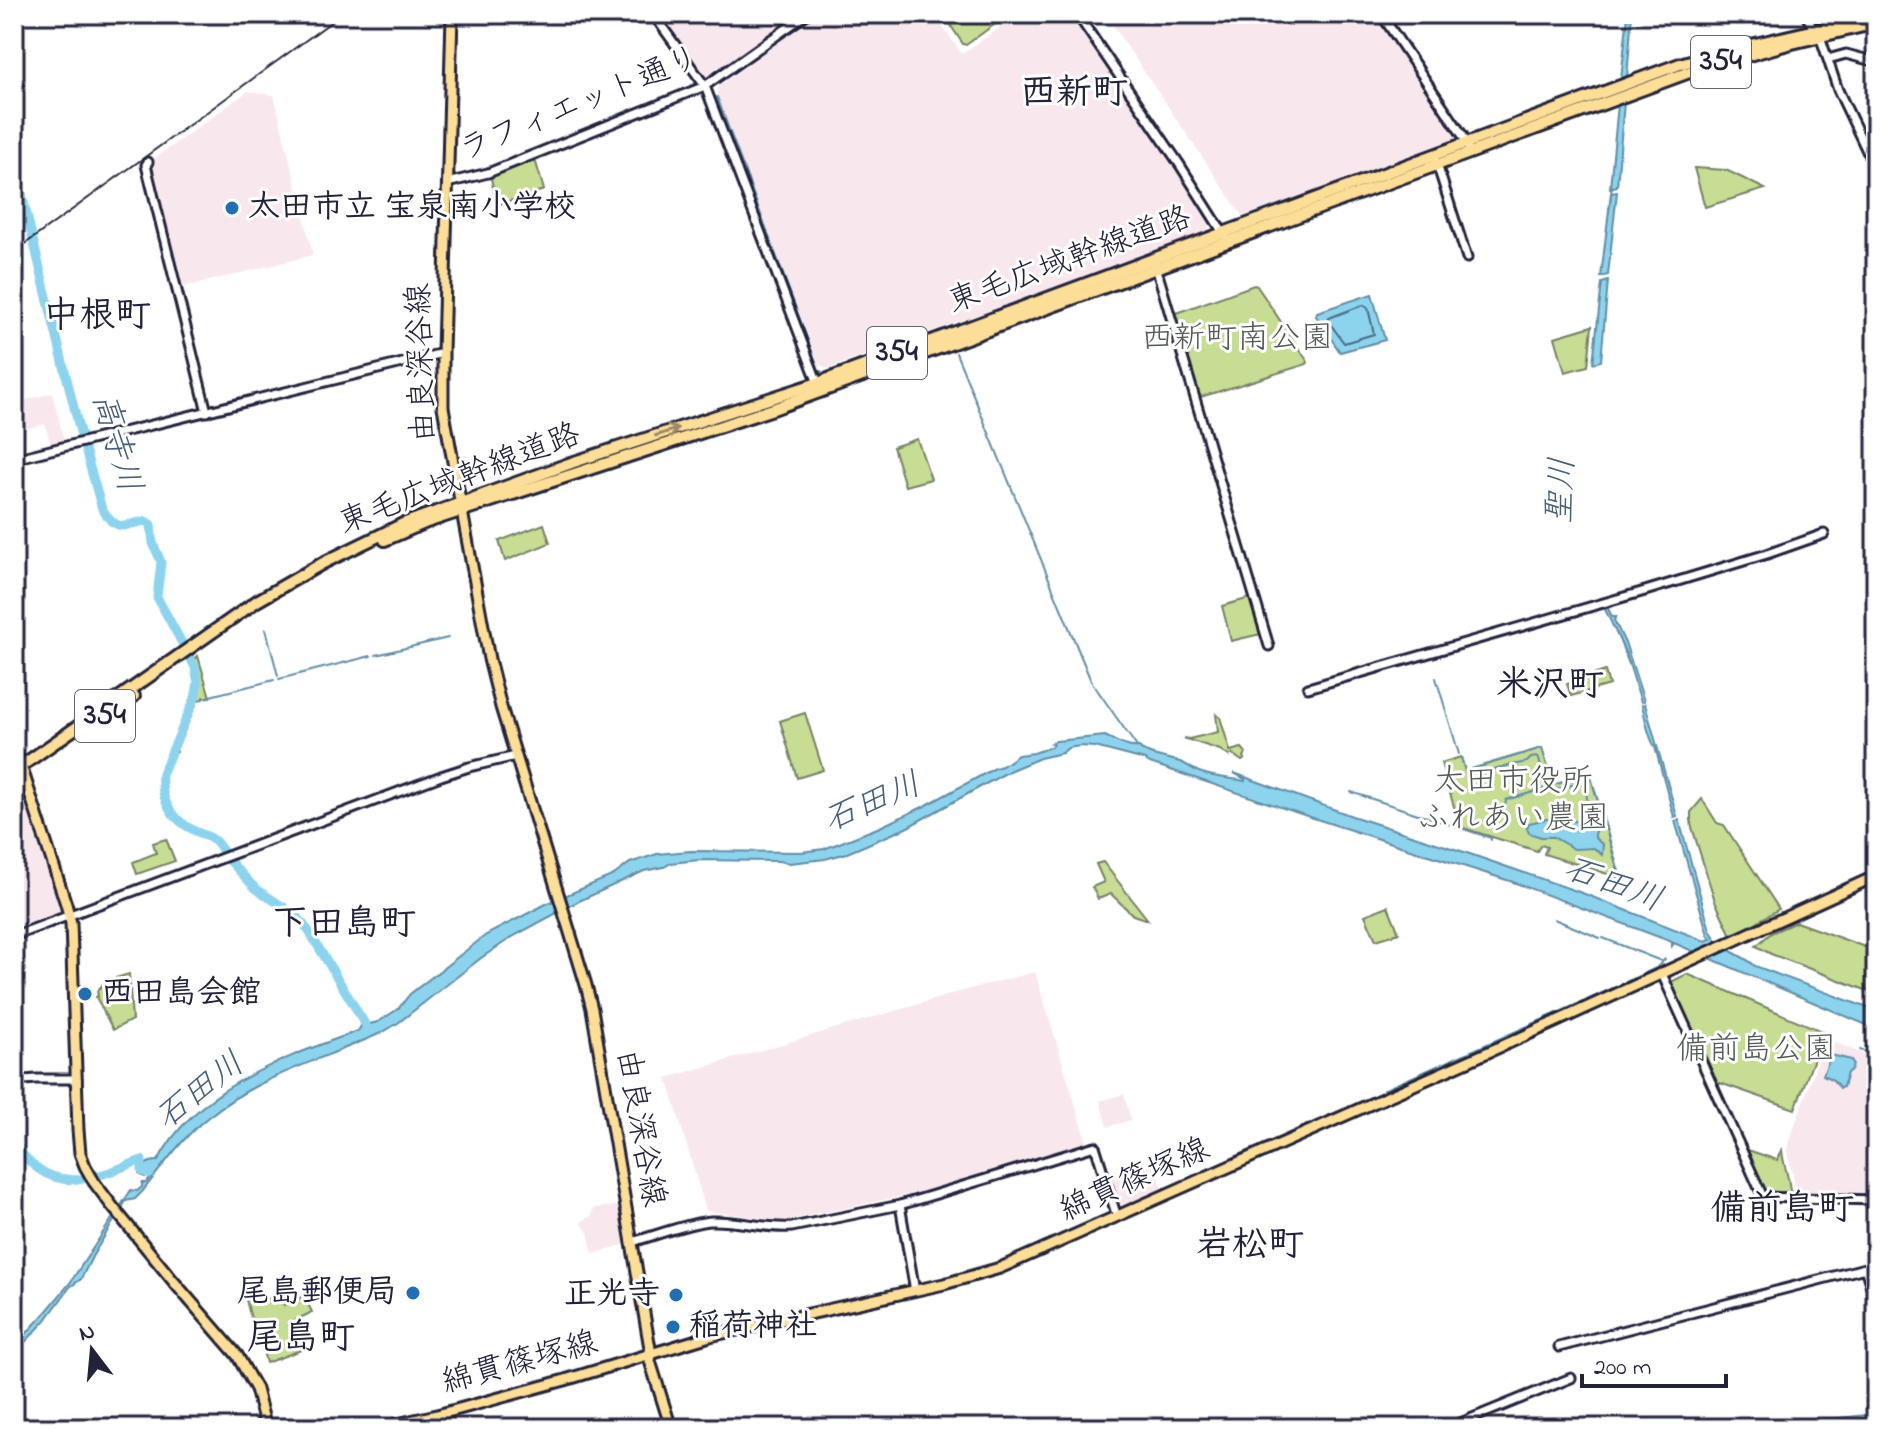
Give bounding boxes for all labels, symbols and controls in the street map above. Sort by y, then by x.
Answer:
street label: ラフィエット通り [453,35,707,175]
road number: 354 [1691,36,1751,88]
district label: 西新町 [1020,68,1128,121]
place label: 太田市立 宝泉南小学校 [248,185,576,232]
street label: 東毛広域幹線道路 [942,195,1198,327]
marker: 太田市立 宝泉南小学校 [223,199,241,217]
street label: 由良深谷線 [397,282,449,444]
district label: 中根町 [43,291,151,344]
park label: 西新町南公園 [1141,316,1333,363]
road number: 354 [867,327,927,379]
water label: 高寺川 [77,387,153,499]
street label: 東毛広域幹線道路 [332,412,588,548]
one-way arrow [654,424,680,439]
water label: 聖川 [1536,456,1590,526]
district label: 米沢町 [1496,660,1604,713]
road number: 354 [75,690,135,742]
park label: 太田市役所 ふれあい農園 [1417,759,1609,843]
water label: 石田川 [816,761,930,847]
water label: 石田川 [1557,845,1669,927]
district label: 下田島町 [272,899,416,952]
place label: 西田島会館 [101,971,261,1018]
marker: 西田島会館 [76,985,94,1003]
park label: 備前島公園 [1676,1027,1836,1074]
water label: 石田川 [145,1041,257,1143]
street label: 由良深谷線 [602,1045,676,1211]
street label: 綿貫篠塚線 [1052,1127,1218,1235]
district label: 備前島町 [1710,1184,1854,1237]
district label: 岩松町 [1196,1220,1304,1273]
place label: 尾島郵便局 [237,1270,397,1317]
place label: 正光寺 [564,1272,660,1319]
marker: 尾島郵便局 [404,1284,422,1302]
marker: 正光寺 [667,1286,685,1304]
place label: 稲荷神社 [689,1304,817,1351]
north arrow [52,1310,132,1390]
district label: 尾島町 [247,1313,355,1366]
text: N [76,1316,99,1351]
marker: 稲荷神社 [664,1318,682,1336]
street label: 綿貫篠塚線 [437,1321,603,1407]
scale bar [1582,1338,1726,1388]
text: 200 m [1594,1351,1651,1386]

